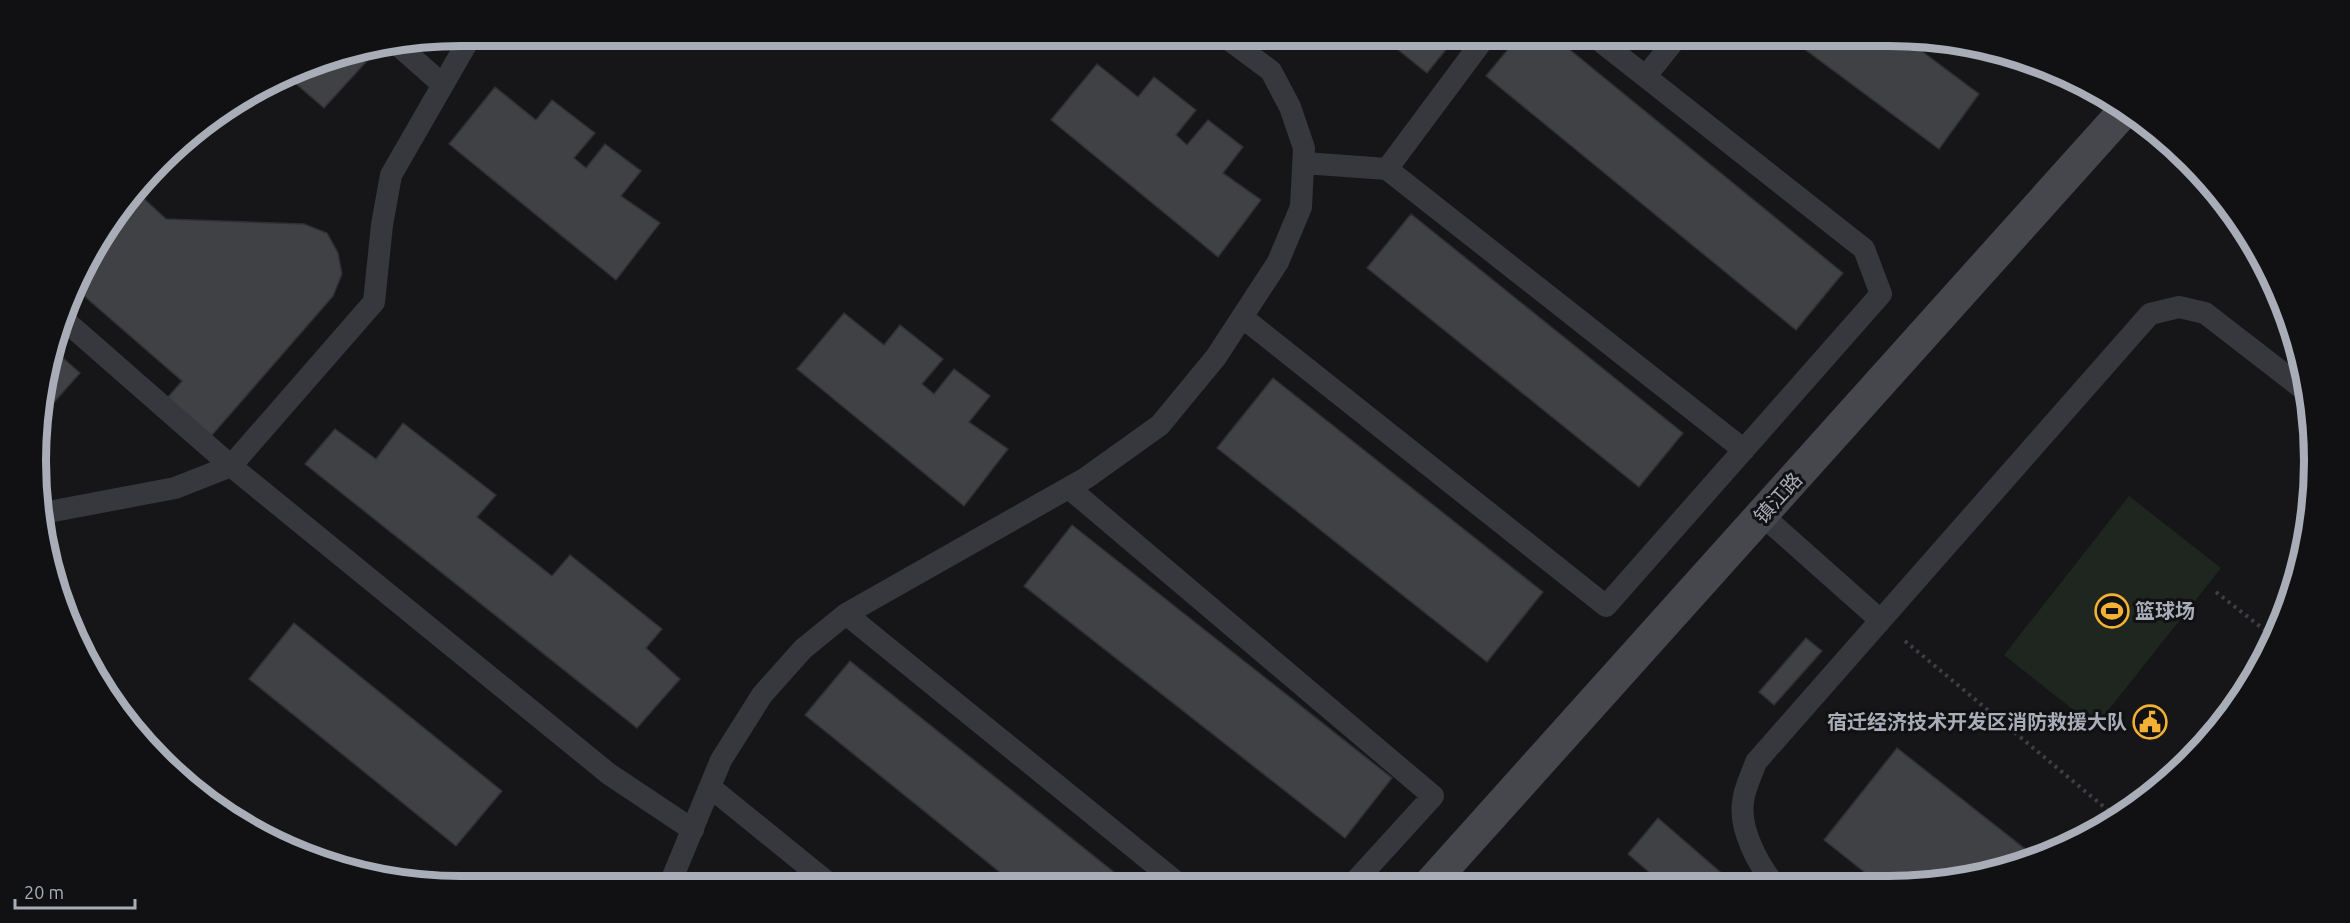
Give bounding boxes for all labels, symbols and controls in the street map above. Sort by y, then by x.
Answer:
street label: 镇江路 [1749,468,1806,528]
sports icon: 篮球场 [2094,593,2130,629]
place label: 篮球场 [2135,599,2195,622]
public building icon: 宿迁经济技术开发区消防救援大队 [2132,704,2168,740]
place label: 宿迁经济技术开发区消防救援大队 [1827,710,2127,733]
scale bar [15,872,135,910]
text: 20 m [24,882,64,902]

